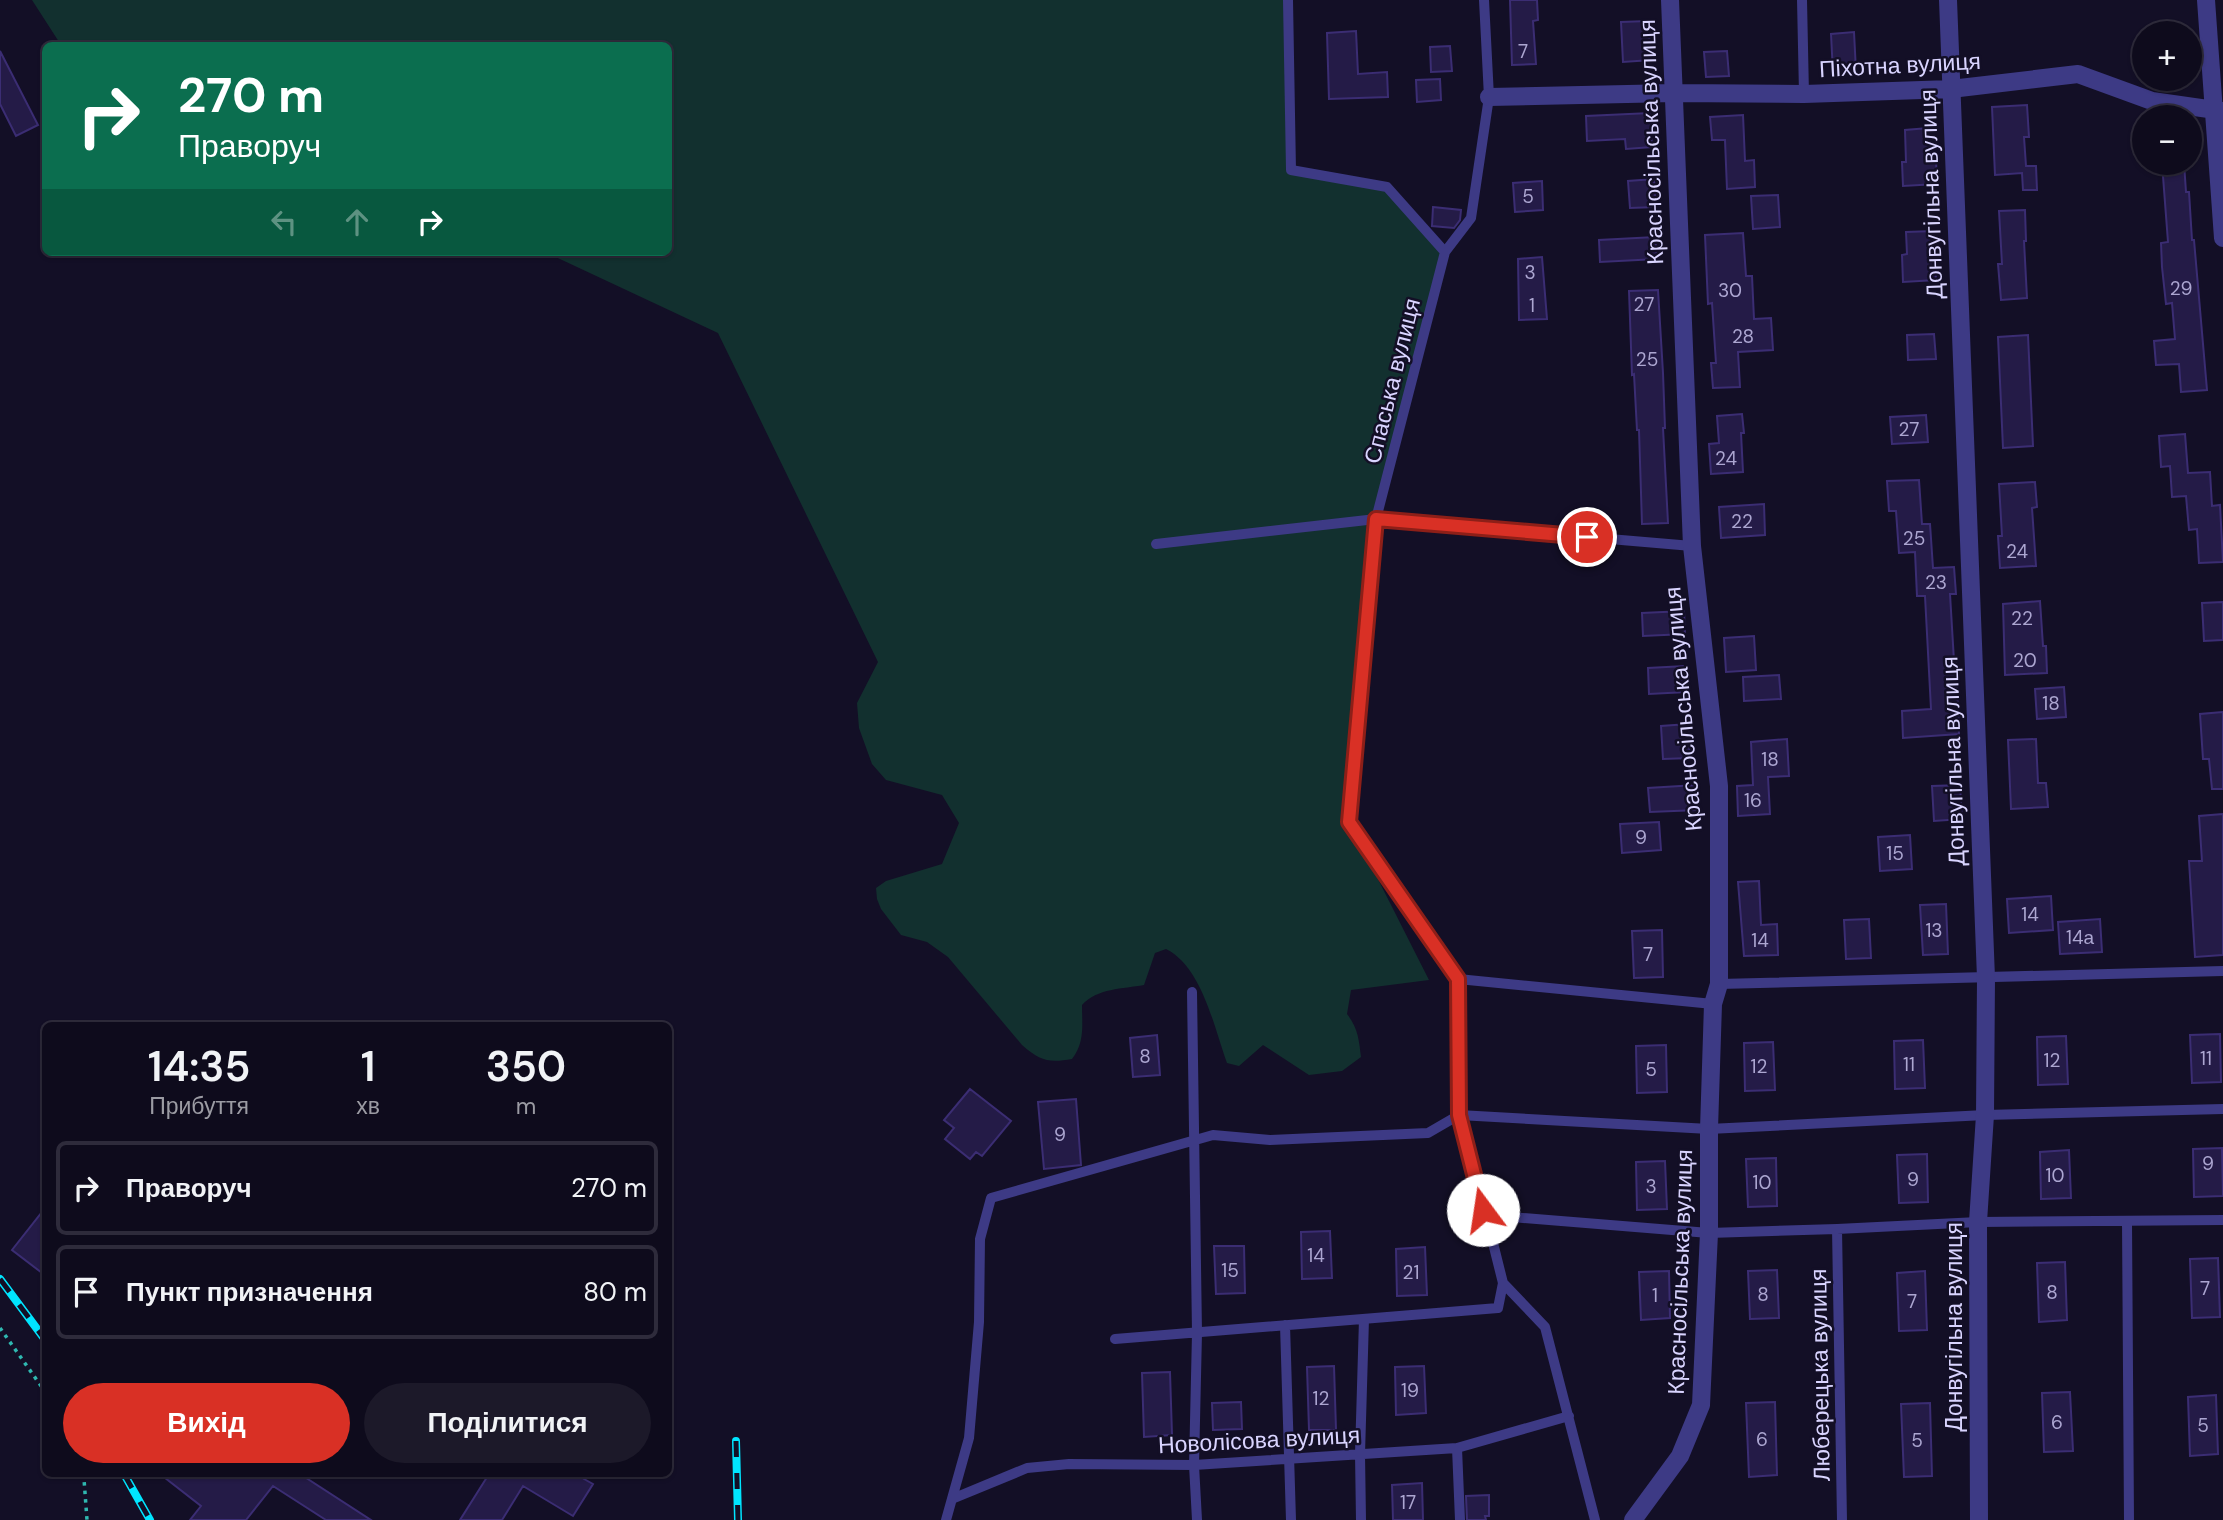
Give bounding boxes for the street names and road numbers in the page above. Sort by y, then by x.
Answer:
street label: Красносільська вулиця [1632,19,1670,265]
street label: Піхотна вулиця [1818,46,1982,84]
street label: Донвугільна вулиця [1912,89,1950,299]
street label: Спаська вулиця [1357,295,1427,467]
street label: Красносільська вулиця [1657,585,1709,833]
street label: Донвугільна вулиця [1934,656,1972,866]
street label: Красносільська вулиця [1661,1149,1699,1395]
street label: Донвугільна вулиця [1939,1222,1969,1432]
street label: Люберецька вулиця [1803,1268,1837,1482]
street label: Новолісова вулиця [1157,1420,1361,1460]

